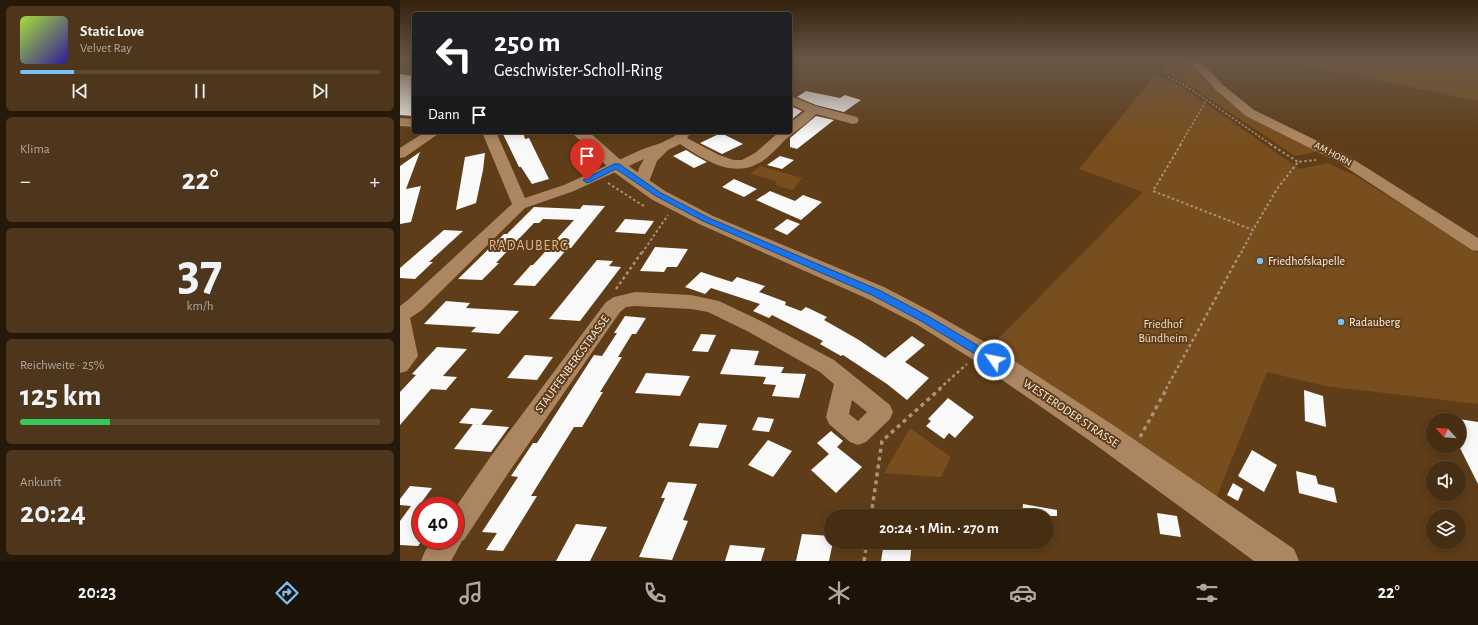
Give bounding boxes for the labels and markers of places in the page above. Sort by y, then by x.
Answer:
pin [570,139,604,180]
place label: Friedhofskapelle [1268,255,1345,267]
marker: Friedhofskapelle [1255,256,1265,266]
place label: Radauberg [1349,316,1400,328]
marker: Radauberg [1336,317,1346,327]

